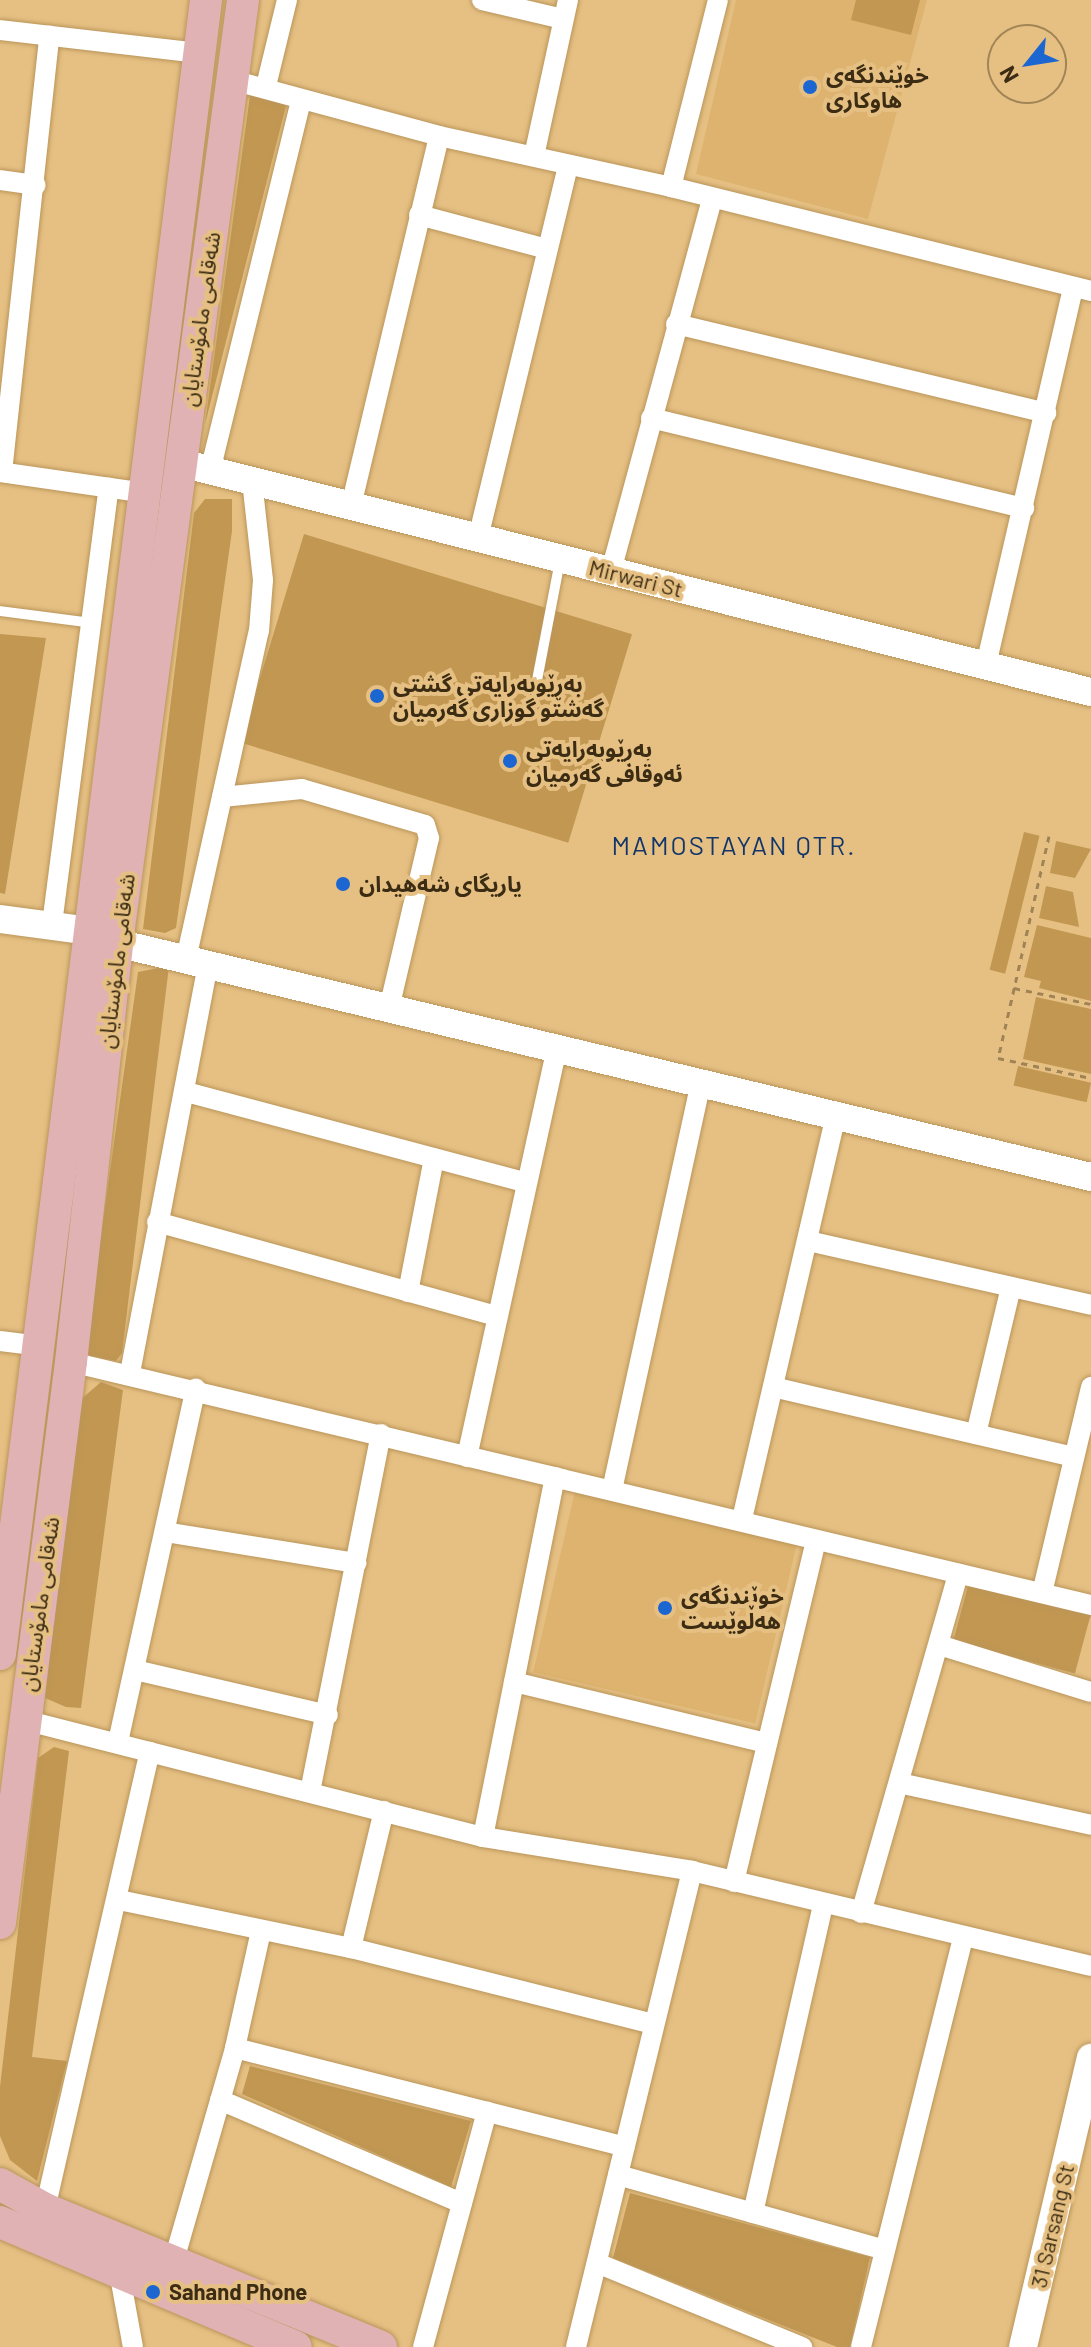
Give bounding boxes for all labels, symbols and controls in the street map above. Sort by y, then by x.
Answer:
north arrow [987,24,1067,104]
place label: خوێندنگەی هاوکاری [826,61,929,112]
text: N [993,62,1023,88]
marker: خوێندنگەی هاوکاری [801,78,819,96]
street label: شەقامی مامۆستایان [175,230,225,408]
street label: Mirwari St [586,554,686,602]
place label: بەڕێوبەرایەتی گشتی گەشتو گوزاری گەرمیان [393,670,604,722]
marker: بەڕێوبەرایەتی گشتی گەشتو گوزاری گەرمیان [368,687,386,705]
place label: بەڕێوبەرایەتی ئەوقافی گەرمیان [526,735,683,786]
marker: بەڕێوبەرایەتی ئەوقافی گەرمیان [501,752,519,770]
district label: MAMOSTAYAN QTR. [612,829,856,861]
place label: یاریگای شەهیدان [359,871,522,897]
street label: شەقامی مامۆستایان [92,872,140,1050]
marker: یاریگای شەهیدان [334,875,352,893]
street label: شەقامی مامۆستایان [14,1515,64,1693]
place label: خوێندنگەی هەڵوێست [681,1582,784,1634]
marker: خوێندنگەی هەڵوێست [656,1599,674,1617]
street label: 31 Sarsang St [1025,2162,1079,2290]
place label: Sahand Phone [169,2279,307,2305]
marker: Sahand Phone [144,2283,162,2301]

